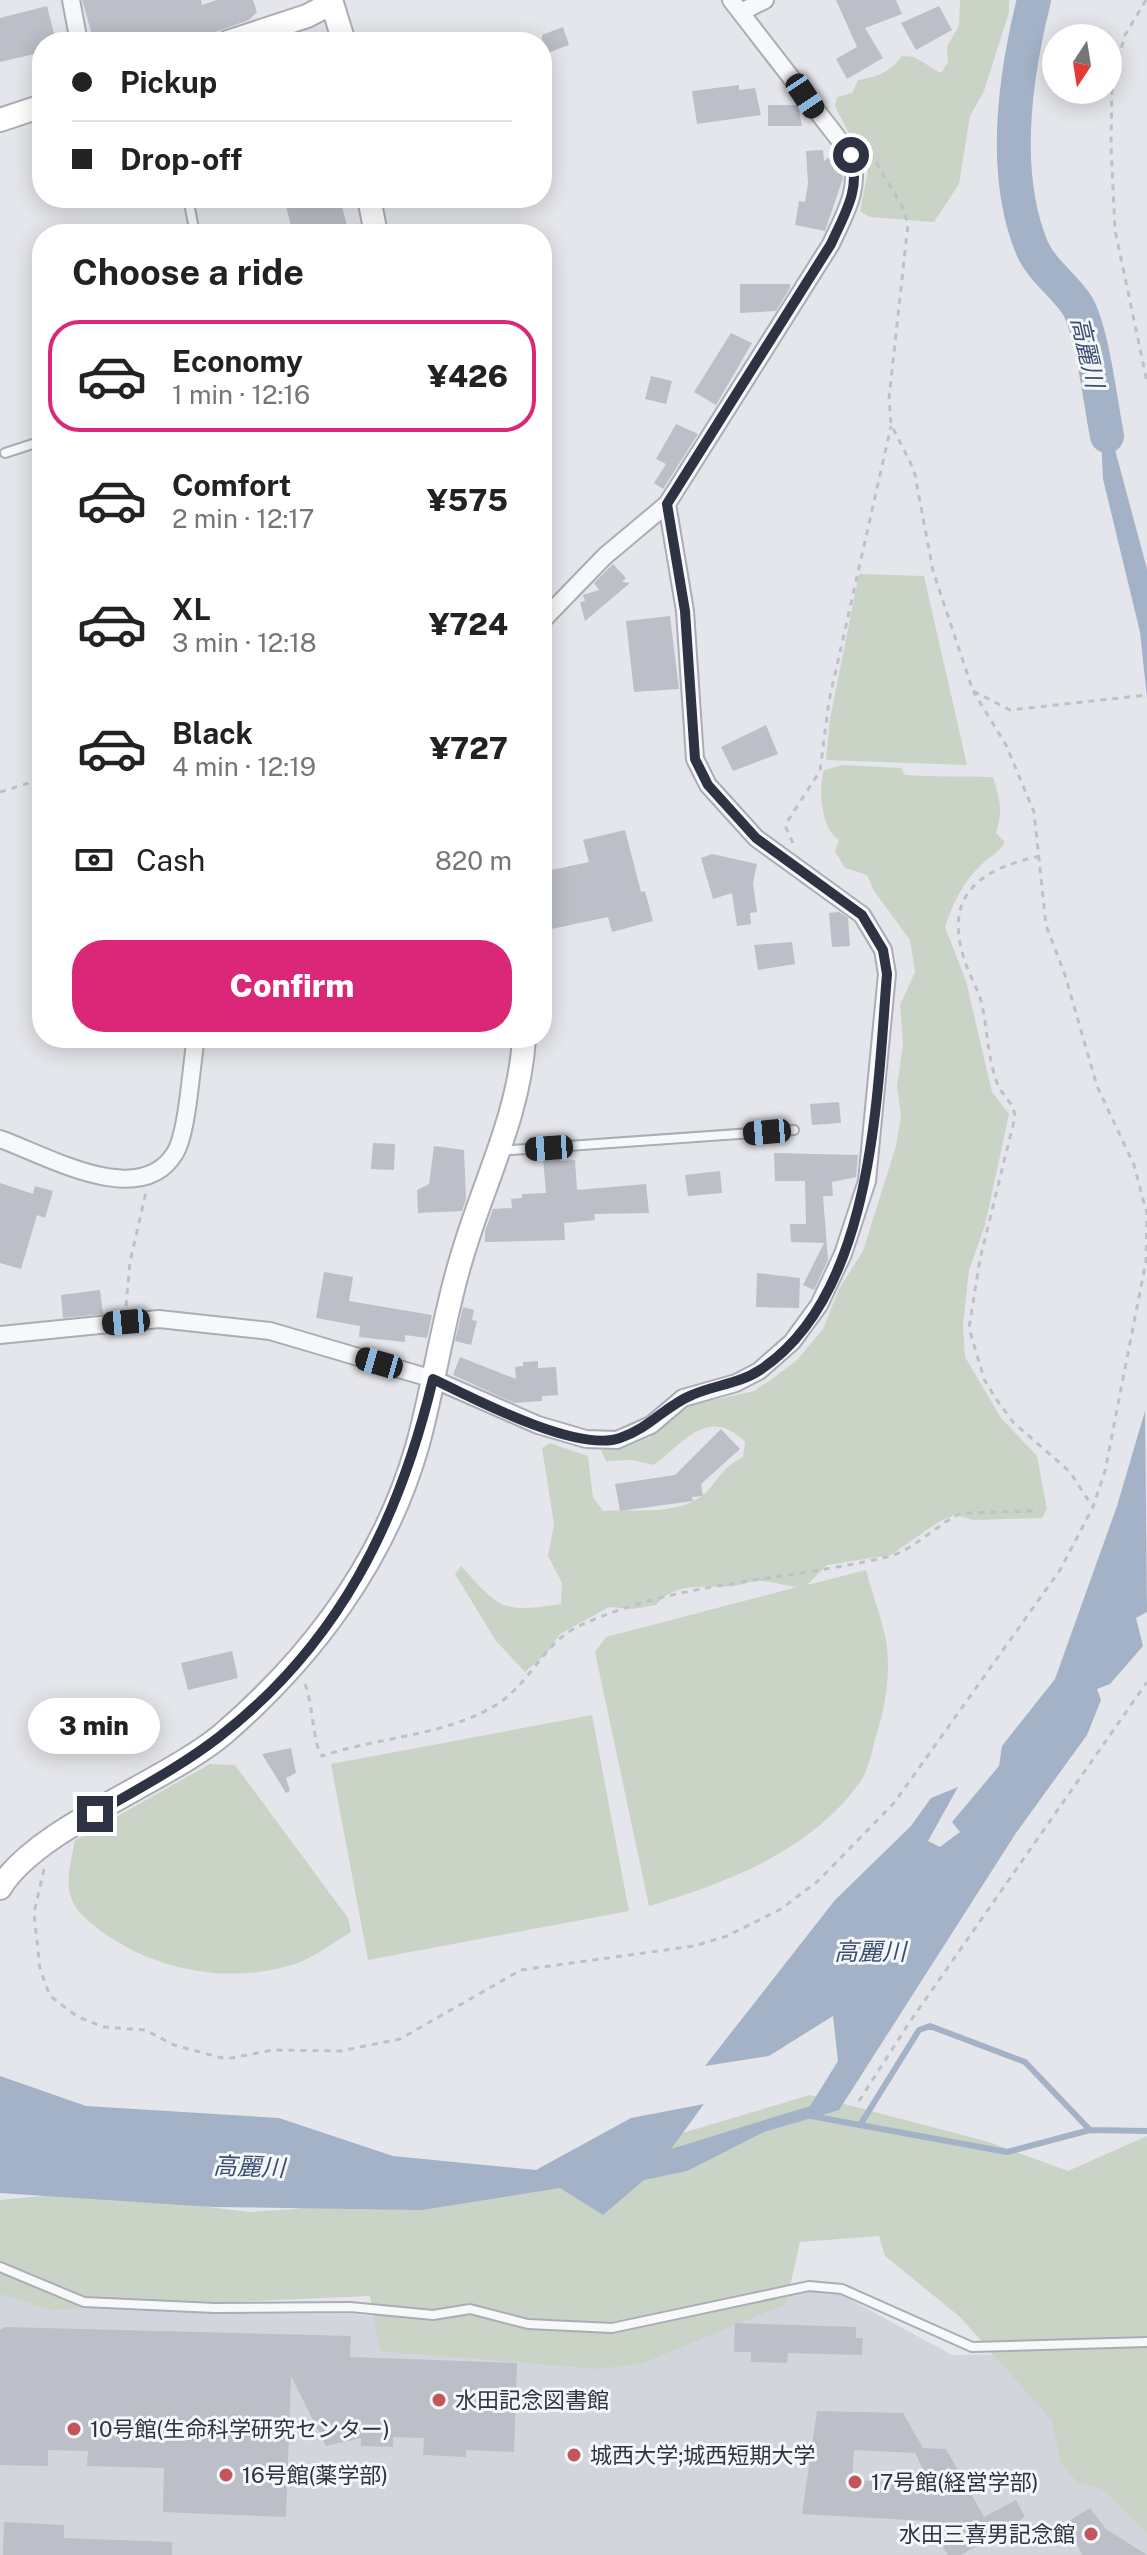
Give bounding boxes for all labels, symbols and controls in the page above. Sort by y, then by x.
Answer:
north arrow [1042,24,1122,104]
map controls [1042,24,1122,104]
text: Pickup [120,64,217,100]
car [782,69,828,123]
route start [833,137,869,173]
text: Drop-off [120,141,242,177]
text: Choose a ride [72,251,304,293]
water label: 高麗川 [1066,314,1110,393]
icon: car [76,340,148,412]
text: Economy [172,343,303,379]
text: ¥426 [428,358,508,394]
text: 1 min · 12:16 [172,379,310,410]
icon: car [76,464,148,536]
text: Comfort [172,467,291,503]
text: ¥575 [427,482,508,518]
text: 2 min · 12:17 [172,503,314,534]
icon: car [76,588,148,660]
text: XL [172,591,211,627]
text: ¥724 [429,606,508,642]
text: 3 min · 12:18 [172,627,317,658]
icon: car [76,712,148,784]
text: Black [172,715,253,751]
text: ¥727 [430,730,508,766]
text: 4 min · 12:19 [172,751,316,782]
icon: cash [72,838,116,882]
text: Cash [136,842,205,878]
text: 820 m [435,845,512,876]
button: Confirm [72,940,512,1032]
car [742,1118,792,1146]
car [524,1134,574,1162]
car [101,1308,151,1336]
car [353,1345,405,1381]
callout: 3 min [29,1698,161,1754]
text: 3 min [59,1710,129,1741]
route end [77,1796,113,1832]
water label: 高麗川 [834,1937,909,1965]
water label: 高麗川 [213,2151,288,2181]
place label: 水田記念図書館 [455,2387,609,2413]
marker: 水田記念図書館 [430,2391,448,2409]
place label: 10号館(生命科学研究センター) [90,2416,390,2442]
marker: 10号館(生命科学研究センター) [65,2420,83,2438]
place label: 城西大学;城西短期大学 [590,2442,815,2468]
marker: 城西大学;城西短期大学 [565,2446,583,2464]
place label: 16号館(薬学部) [242,2462,388,2488]
marker: 16号館(薬学部) [217,2466,235,2484]
place label: 17号館(経営学部) [871,2469,1039,2495]
marker: 17号館(経営学部) [846,2473,864,2491]
place label: 水田三喜男記念館 [899,2521,1075,2547]
marker: 水田三喜男記念館 [1082,2525,1100,2543]

